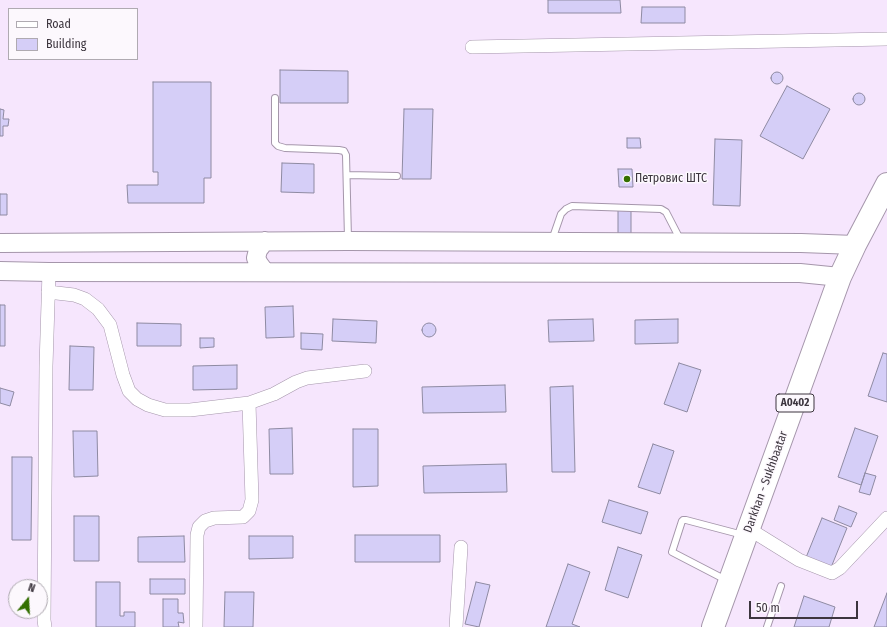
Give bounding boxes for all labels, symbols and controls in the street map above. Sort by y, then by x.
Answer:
legend [8,8,138,60]
text: Road [46,17,71,31]
text: Building [46,37,86,51]
place label: Петровис ШТС [635,172,707,186]
marker: Петровис ШТС [622,174,632,184]
road number: A0402 [776,394,814,412]
street label: Darkhan - Sukhbaatar [741,429,791,535]
north arrow [8,579,48,619]
text: N [26,581,37,595]
scale bar [751,593,860,619]
text: 50 m [756,601,780,615]

